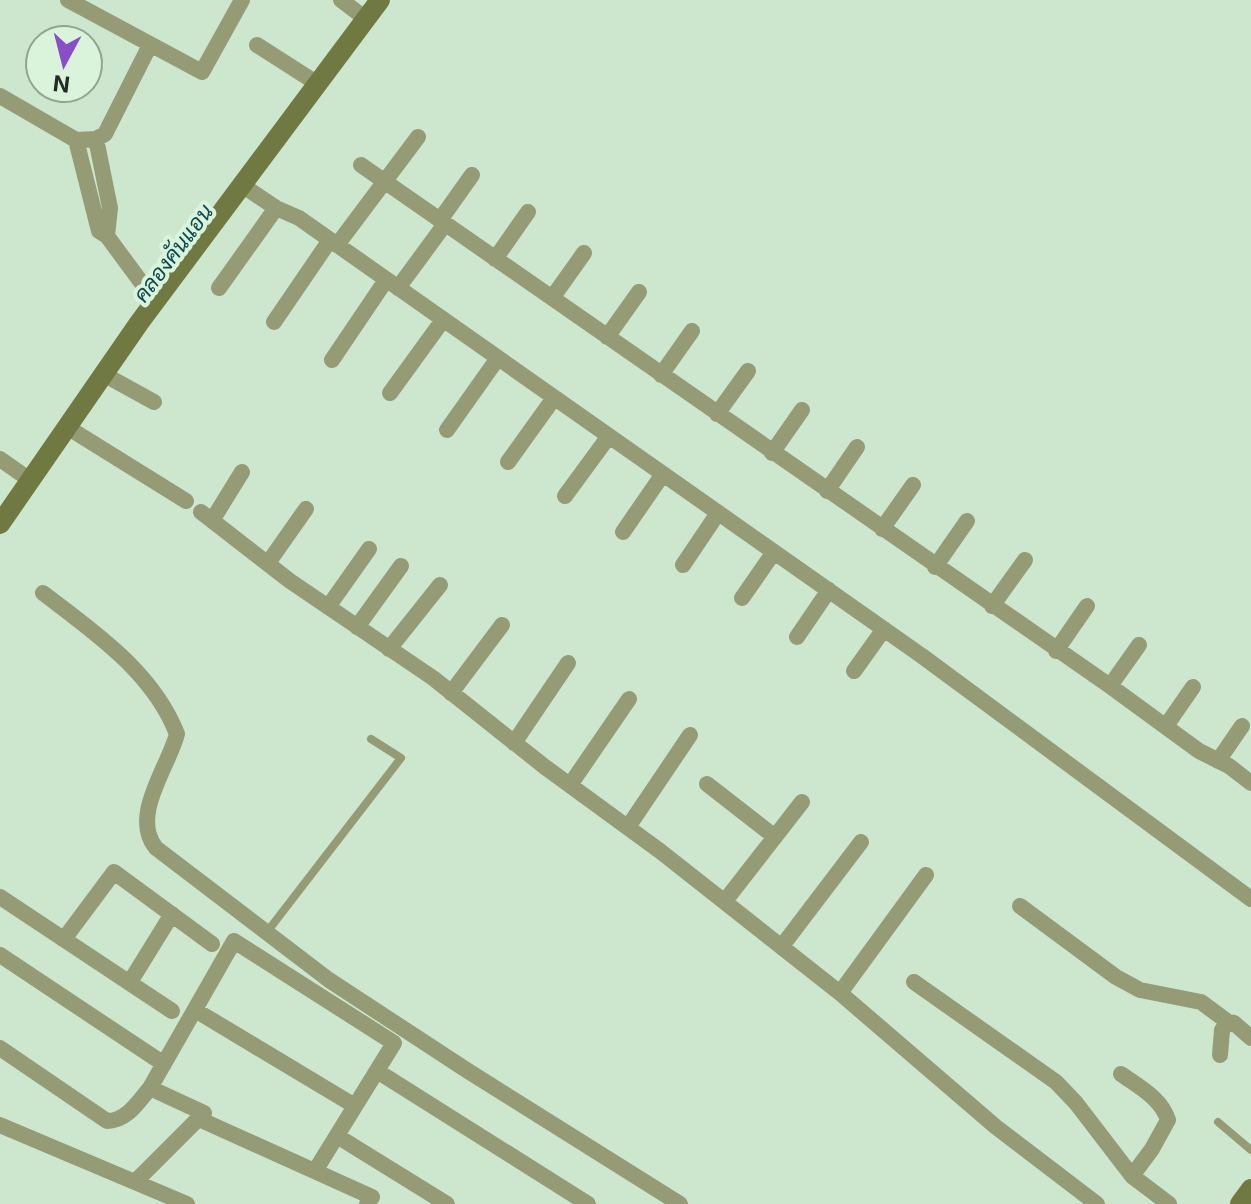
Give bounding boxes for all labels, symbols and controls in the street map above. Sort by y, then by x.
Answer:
north arrow [24,24,104,104]
text: N [52,70,71,98]
water label: คลองคันแอน [128,199,218,307]

